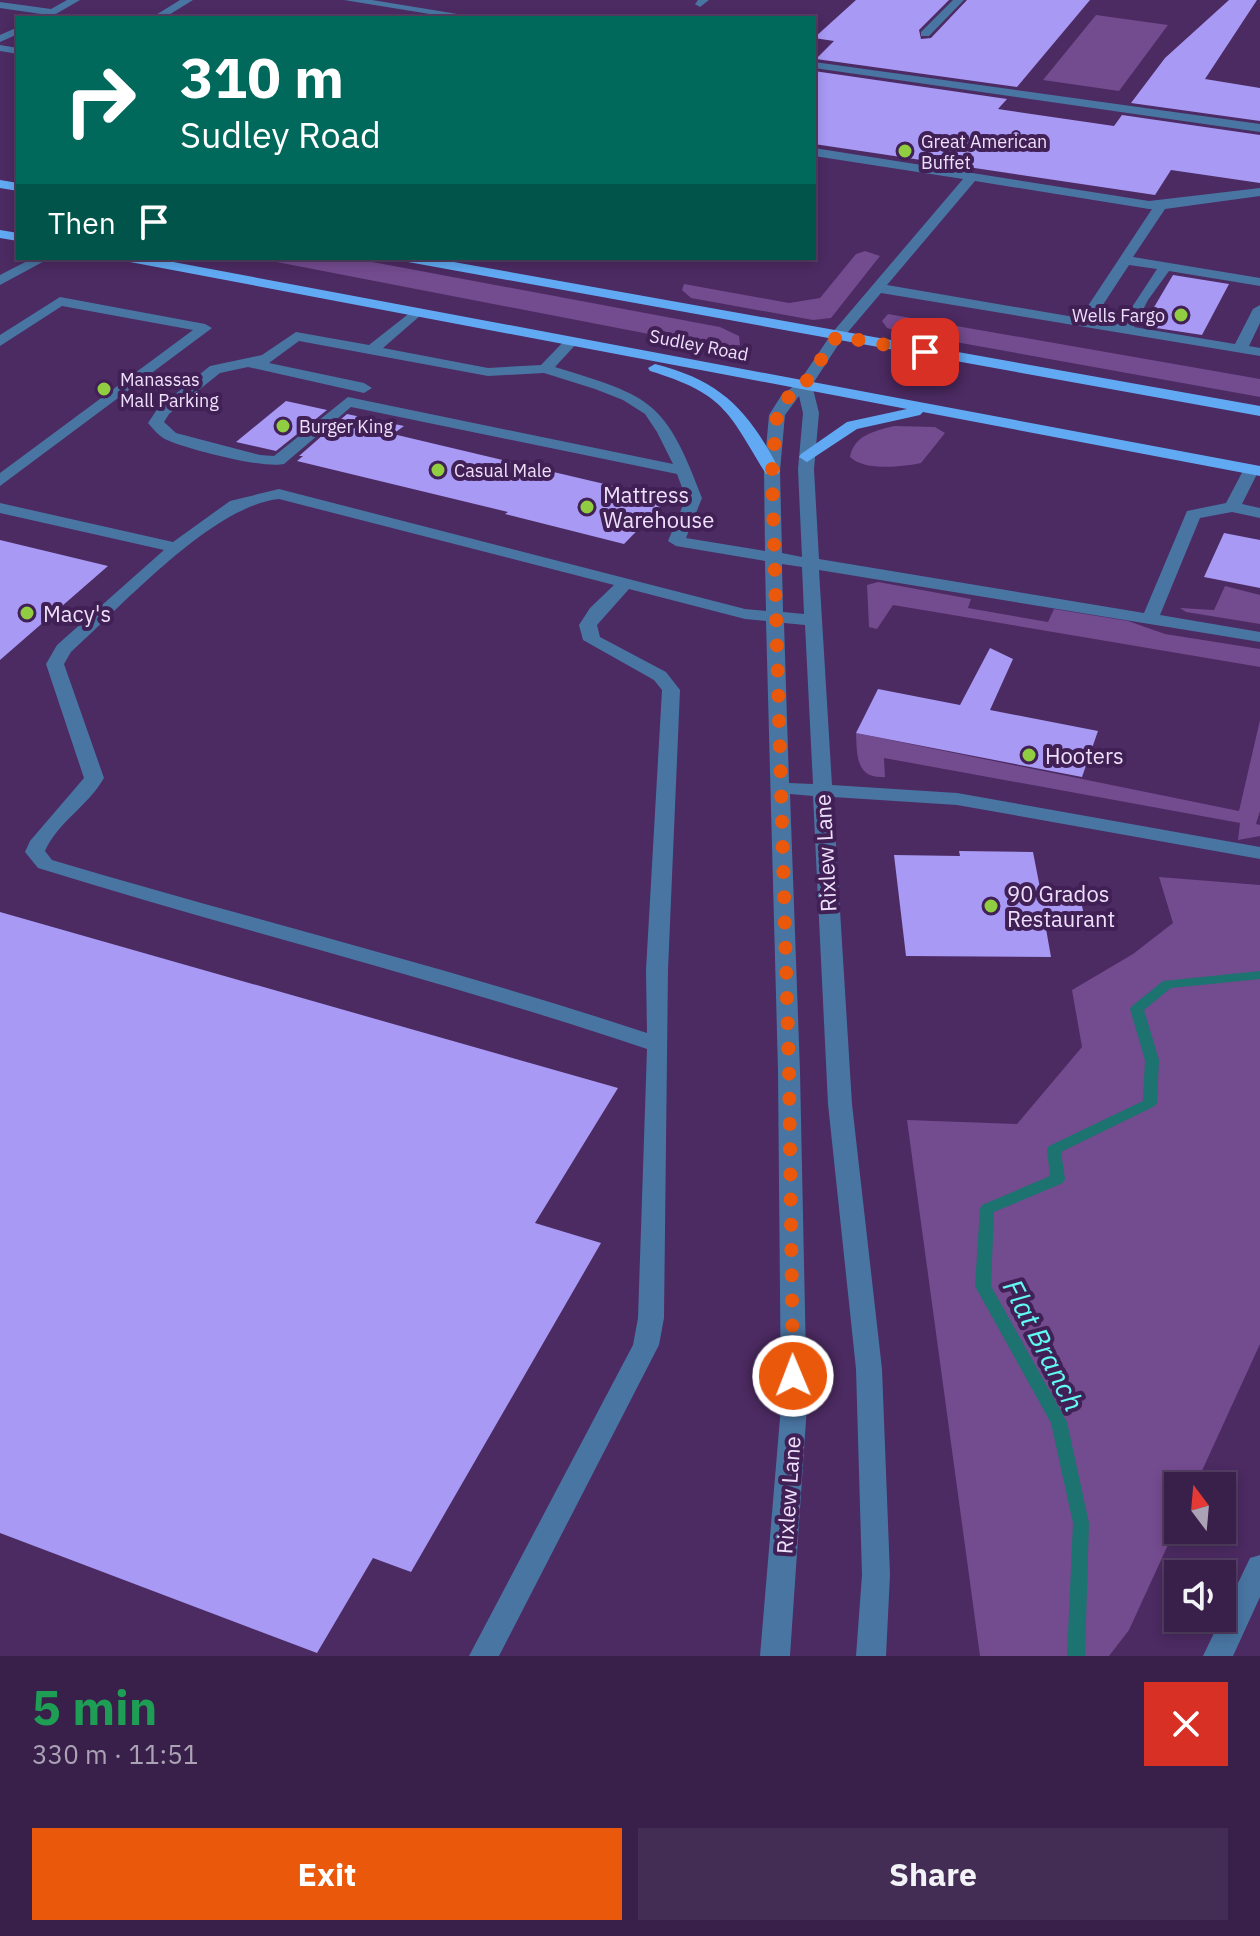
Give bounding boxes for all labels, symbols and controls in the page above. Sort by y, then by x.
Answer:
text: 310 m [180,41,344,113]
icon: right [48,48,152,152]
text: Sudley Road [180,111,381,158]
place label: Great American Buffet [921,130,1047,174]
marker: Great American Buffet [896,142,914,160]
icon: arrive [132,200,176,244]
text: Then [48,203,116,242]
place label: Wells Fargo [1072,304,1165,327]
marker: Wells Fargo [1172,306,1190,324]
pin [891,318,959,386]
street label: Sudley Road [648,324,750,366]
icon: arrive [903,330,947,374]
place label: Manassas Mall Parking [120,368,219,412]
marker: Manassas Mall Parking [95,380,113,398]
place label: Burger King [299,415,393,438]
marker: Burger King [274,417,292,435]
place label: Casual Male [454,459,552,482]
marker: Casual Male [429,461,447,479]
place label: Mattress Warehouse [603,480,714,534]
marker: Mattress Warehouse [578,498,596,516]
place label: Macy's [43,599,111,628]
marker: Macy's [18,604,36,622]
place label: Hooters [1045,741,1124,770]
marker: Hooters [1020,746,1038,764]
street label: Rixlew Lane [807,793,843,913]
place label: 90 Grados Restaurant [1007,879,1115,933]
marker: 90 Grados Restaurant [982,897,1000,915]
water label: Flat Branch [995,1273,1093,1417]
position arrow [751,1334,835,1418]
street label: Rixlew Lane [769,1435,807,1555]
north arrow [1164,1472,1236,1544]
map controls [1164,1472,1236,1632]
button: sound [1164,1560,1236,1632]
text: 5 min [32,1676,157,1738]
button: close [1144,1682,1228,1766]
text: 330 m · 11:51 [32,1737,198,1771]
button: Exit [32,1828,622,1920]
button: Share [638,1828,1228,1920]

